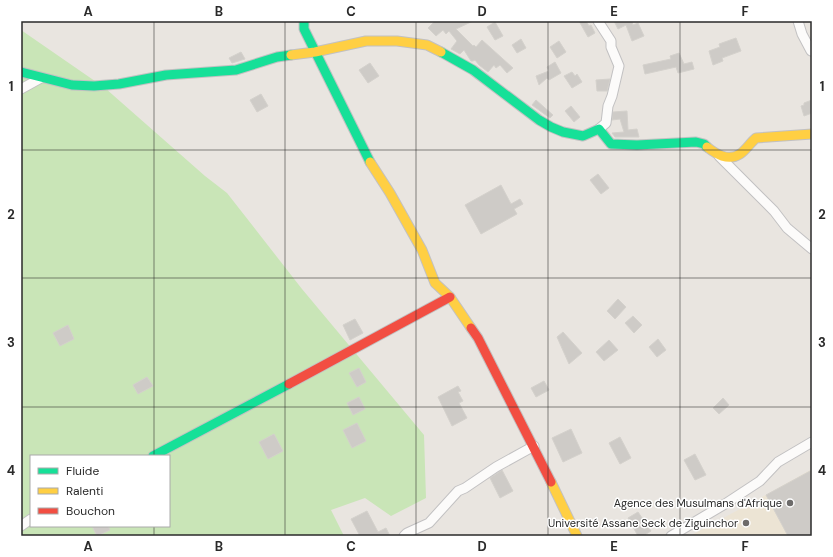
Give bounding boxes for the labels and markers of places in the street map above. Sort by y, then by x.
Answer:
place label: Agence des Musulmans d'Afrique [614,496,782,510]
marker: Agence des Musulmans d'Afrique [785,498,795,508]
place label: Université Assane Seck de Ziguinchor [548,516,738,530]
marker: Université Assane Seck de Ziguinchor [741,518,751,528]

